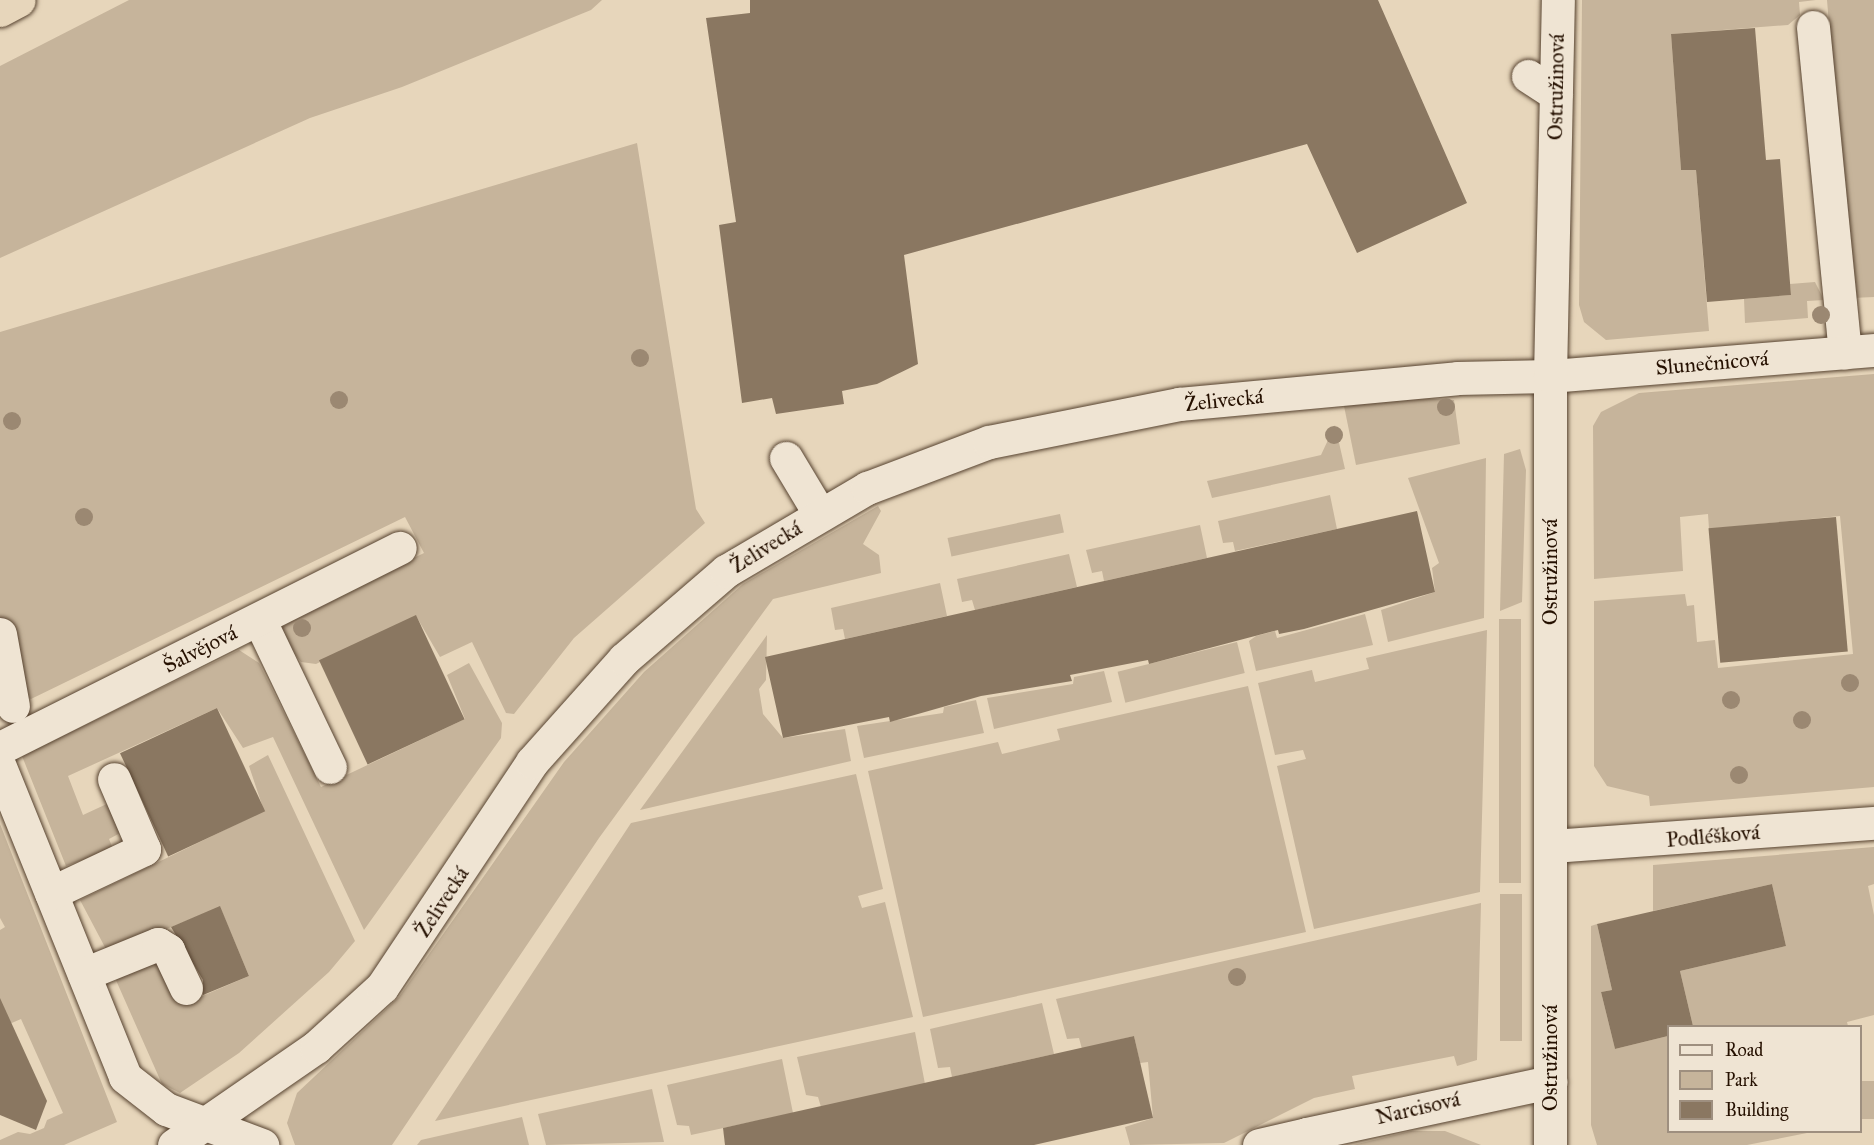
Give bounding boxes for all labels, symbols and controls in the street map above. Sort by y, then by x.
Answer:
street label: Ostružinová [1542,33,1570,141]
street label: Slunečnicová [1655,346,1769,380]
street label: Želivecká [1183,383,1265,417]
street label: Želivecká [726,515,806,579]
street label: Ostružinová [1537,519,1563,625]
street label: Šalvějová [159,620,241,678]
street label: Podléšková [1665,819,1761,853]
street label: Želivecká [410,862,474,942]
street label: Ostružinová [1537,1005,1563,1111]
legend [1667,1025,1862,1133]
text: Road [1725,1039,1763,1061]
text: Park [1725,1069,1758,1091]
street label: Narcisová [1373,1086,1463,1130]
text: Building [1725,1099,1788,1121]

